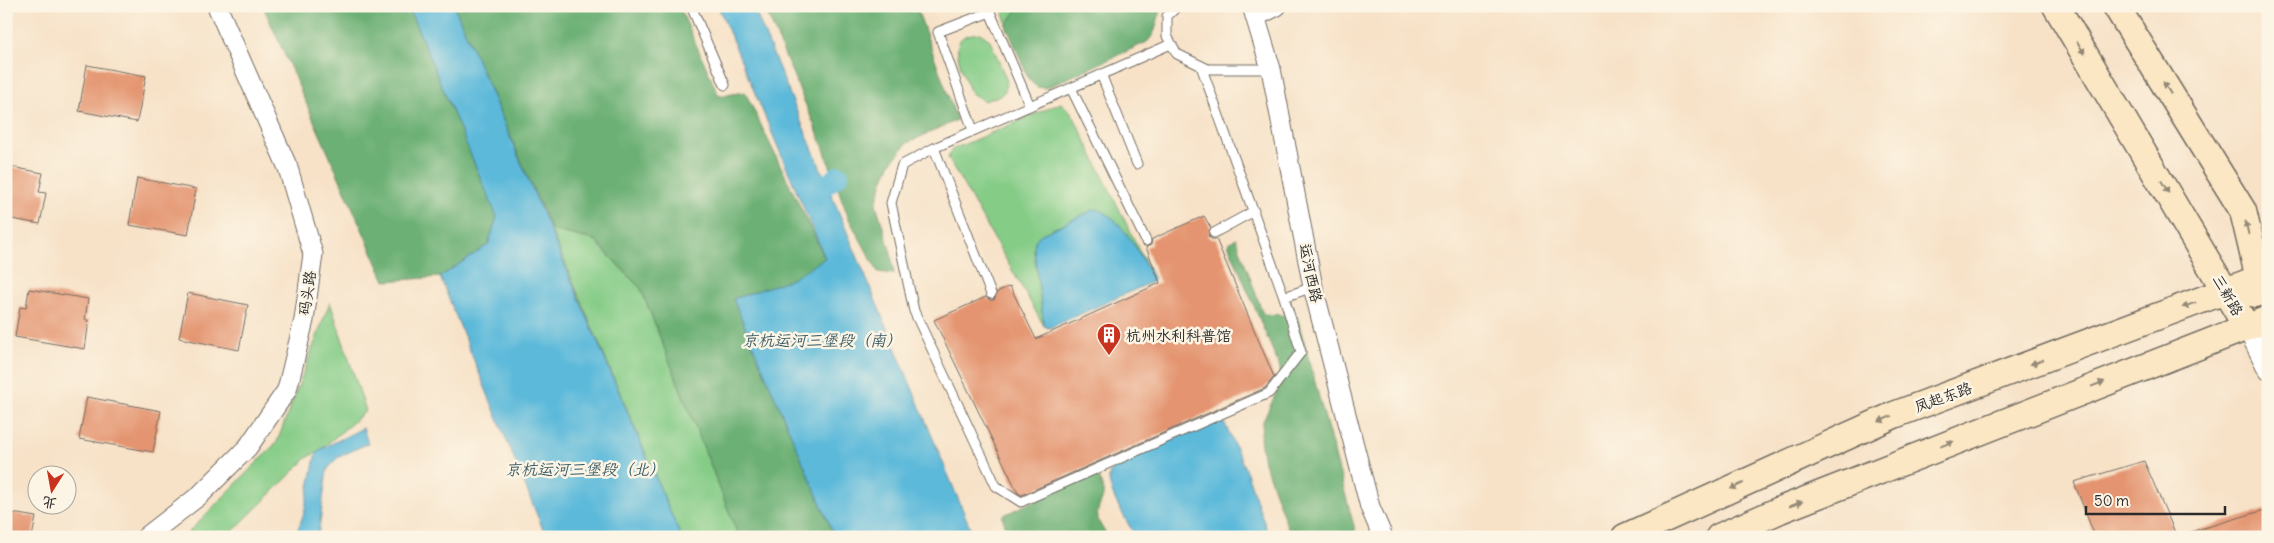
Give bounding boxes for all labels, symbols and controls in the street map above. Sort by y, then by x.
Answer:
one-way arrow [2077,42,2086,55]
one-way arrow [2162,81,2172,94]
one-way arrow [2160,181,2169,194]
one-way arrow [2243,220,2251,235]
street label: 运河西路 [1295,242,1327,304]
street label: 码头路 [294,269,320,317]
street label: 三新路 [2209,271,2247,319]
one-way arrow [2182,302,2197,309]
building icon: 杭州水利科普馆 [1096,322,1122,356]
place label: 杭州水利科普馆 [1126,326,1231,345]
water label: 京杭运河三堡段（南） [742,330,902,350]
one-way arrow [2030,358,2044,366]
street label: 凤起东路 [1912,378,1974,416]
one-way arrow [2091,380,2105,388]
one-way arrow [1878,415,1892,423]
one-way arrow [1940,440,1955,448]
water label: 京杭运河三堡段（北） [505,459,665,479]
north arrow [28,466,78,516]
one-way arrow [1730,482,1744,490]
scale bar [2086,483,2225,515]
text: 50 m [2094,491,2129,510]
text: 北 [41,493,58,513]
one-way arrow [1789,499,1803,507]

